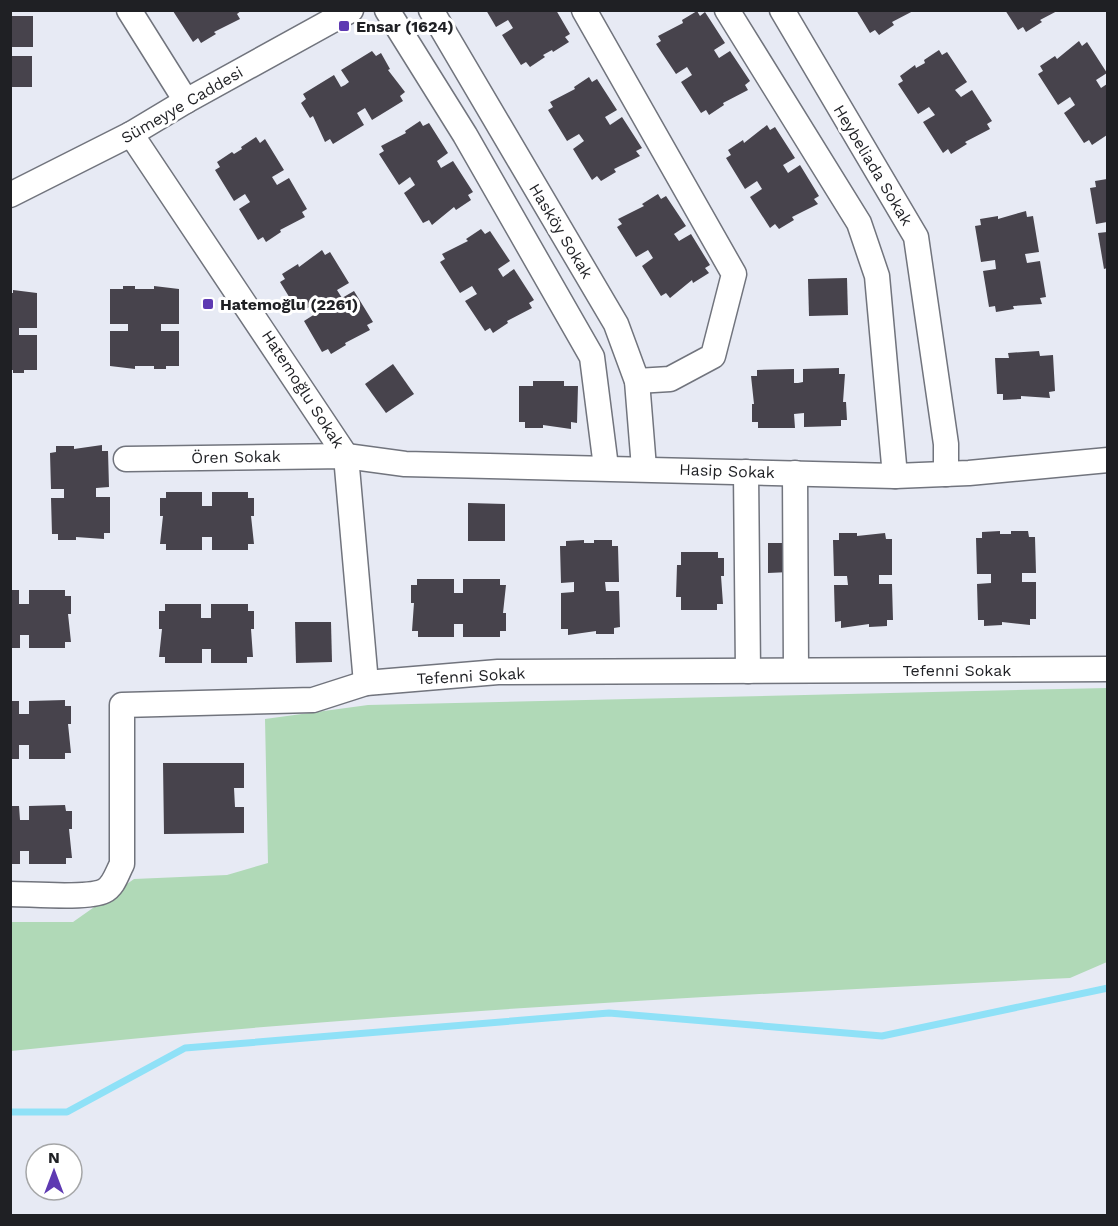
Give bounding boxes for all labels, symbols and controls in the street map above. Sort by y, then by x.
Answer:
place label: Ensar (1624) [356,17,454,36]
marker: Ensar (1624) [337,19,351,33]
street label: Sümeyye Caddesi [118,62,246,148]
street label: Heybeliada Sokak [830,101,916,229]
street label: Hasköy Sokak [525,180,597,282]
place label: Hatemoğlu (2261) [220,295,358,314]
marker: Hatemoğlu (2261) [201,297,215,311]
street label: Hatemoğlu Sokak [258,326,348,452]
street label: Ören Sokak [191,447,281,467]
street label: Hasip Sokak [679,460,775,482]
street label: Tefenni Sokak [903,661,1011,680]
street label: Tefenni Sokak [416,664,526,688]
north arrow [24,1142,84,1202]
text: N [48,1148,60,1167]

